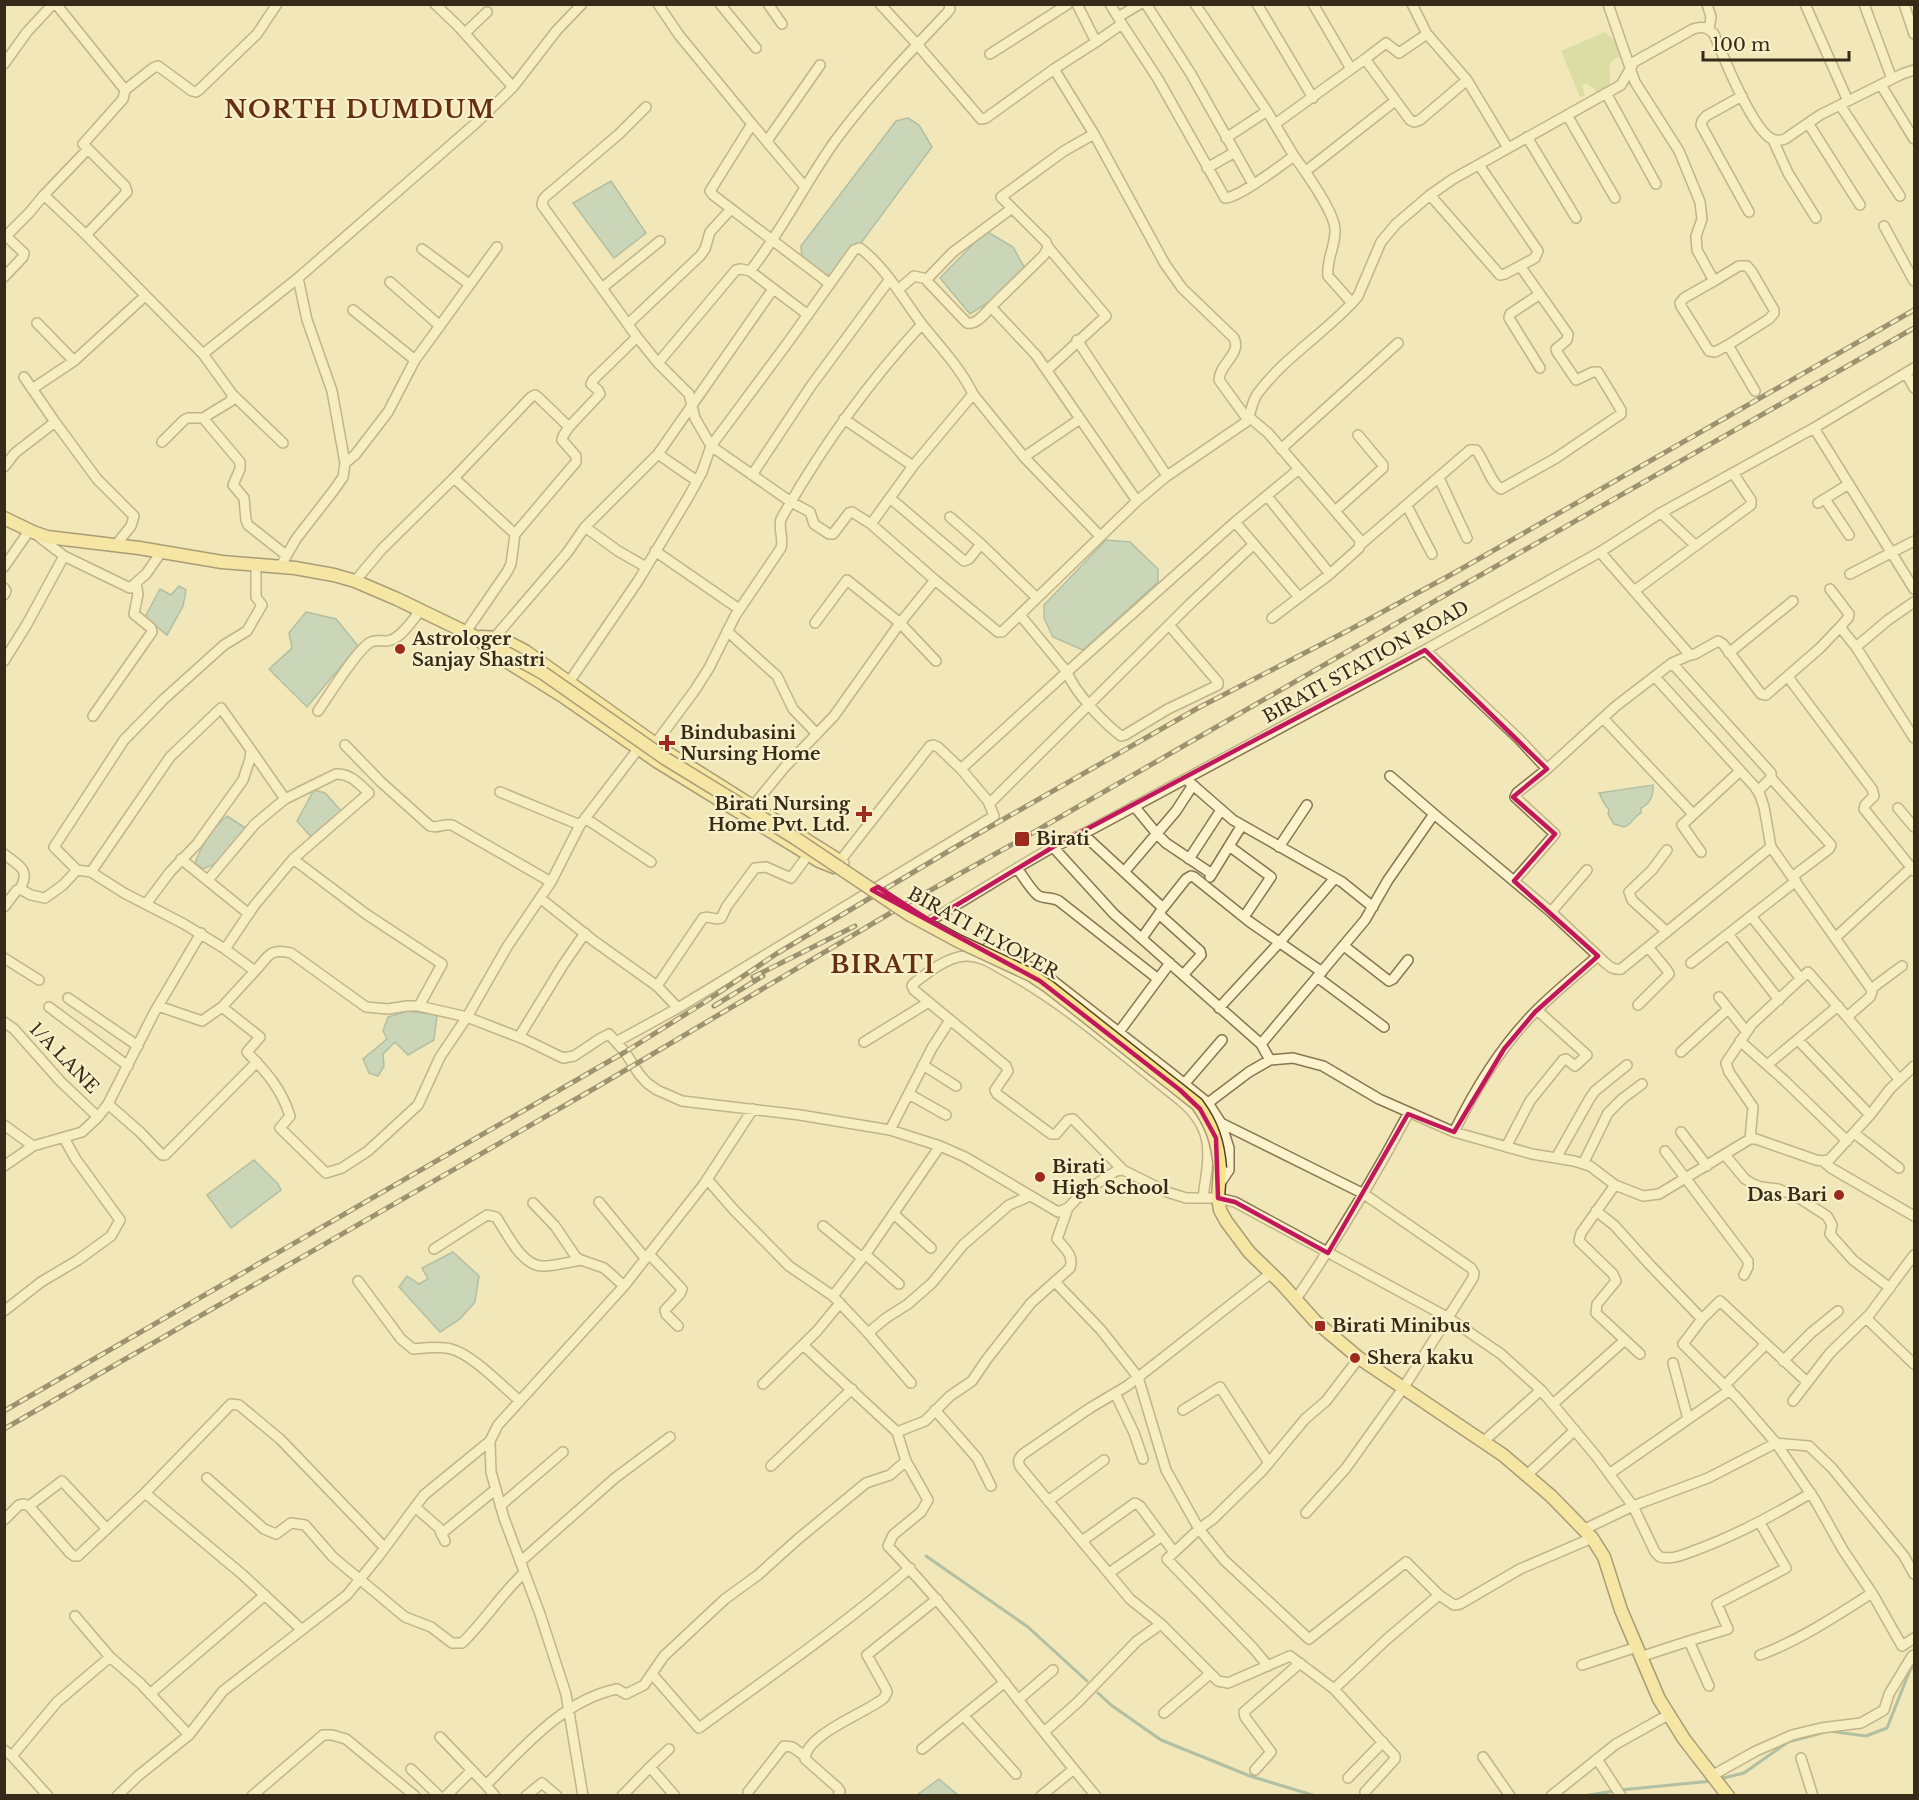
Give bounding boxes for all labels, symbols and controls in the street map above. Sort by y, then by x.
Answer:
scale bar [1703,24,1848,62]
text: 100 m [1712,34,1770,56]
district label: NORTH DUMDUM [224,95,496,124]
street label: BIRATI STATION ROAD [1259,596,1473,728]
place label: Astrologer Sanjay Shastri [411,628,545,671]
marker: Astrologer Sanjay Shastri [393,642,407,656]
place label: Bindubasini Nursing Home [680,722,821,765]
marker: Bindubasini Nursing Home [658,734,676,752]
place label: Birati Nursing Home Pvt. Ltd. [708,793,851,836]
marker: Birati Nursing Home Pvt. Ltd. [855,805,873,823]
place label: Birati [1036,828,1090,850]
marker: Birati [1013,830,1031,848]
street label: BIRATI FLYOVER [904,882,1063,984]
district label: BIRATI [830,950,936,979]
street label: 1/A LANE [25,1018,103,1098]
place label: Birati High School [1052,1156,1170,1199]
marker: Birati High School [1033,1170,1047,1184]
place label: Das Bari [1747,1184,1827,1206]
marker: Das Bari [1832,1188,1846,1202]
place label: Birati Minibus [1332,1315,1470,1337]
marker: Birati Minibus [1313,1319,1327,1333]
place label: Shera kaku [1367,1347,1474,1369]
marker: Shera kaku [1348,1351,1362,1365]

